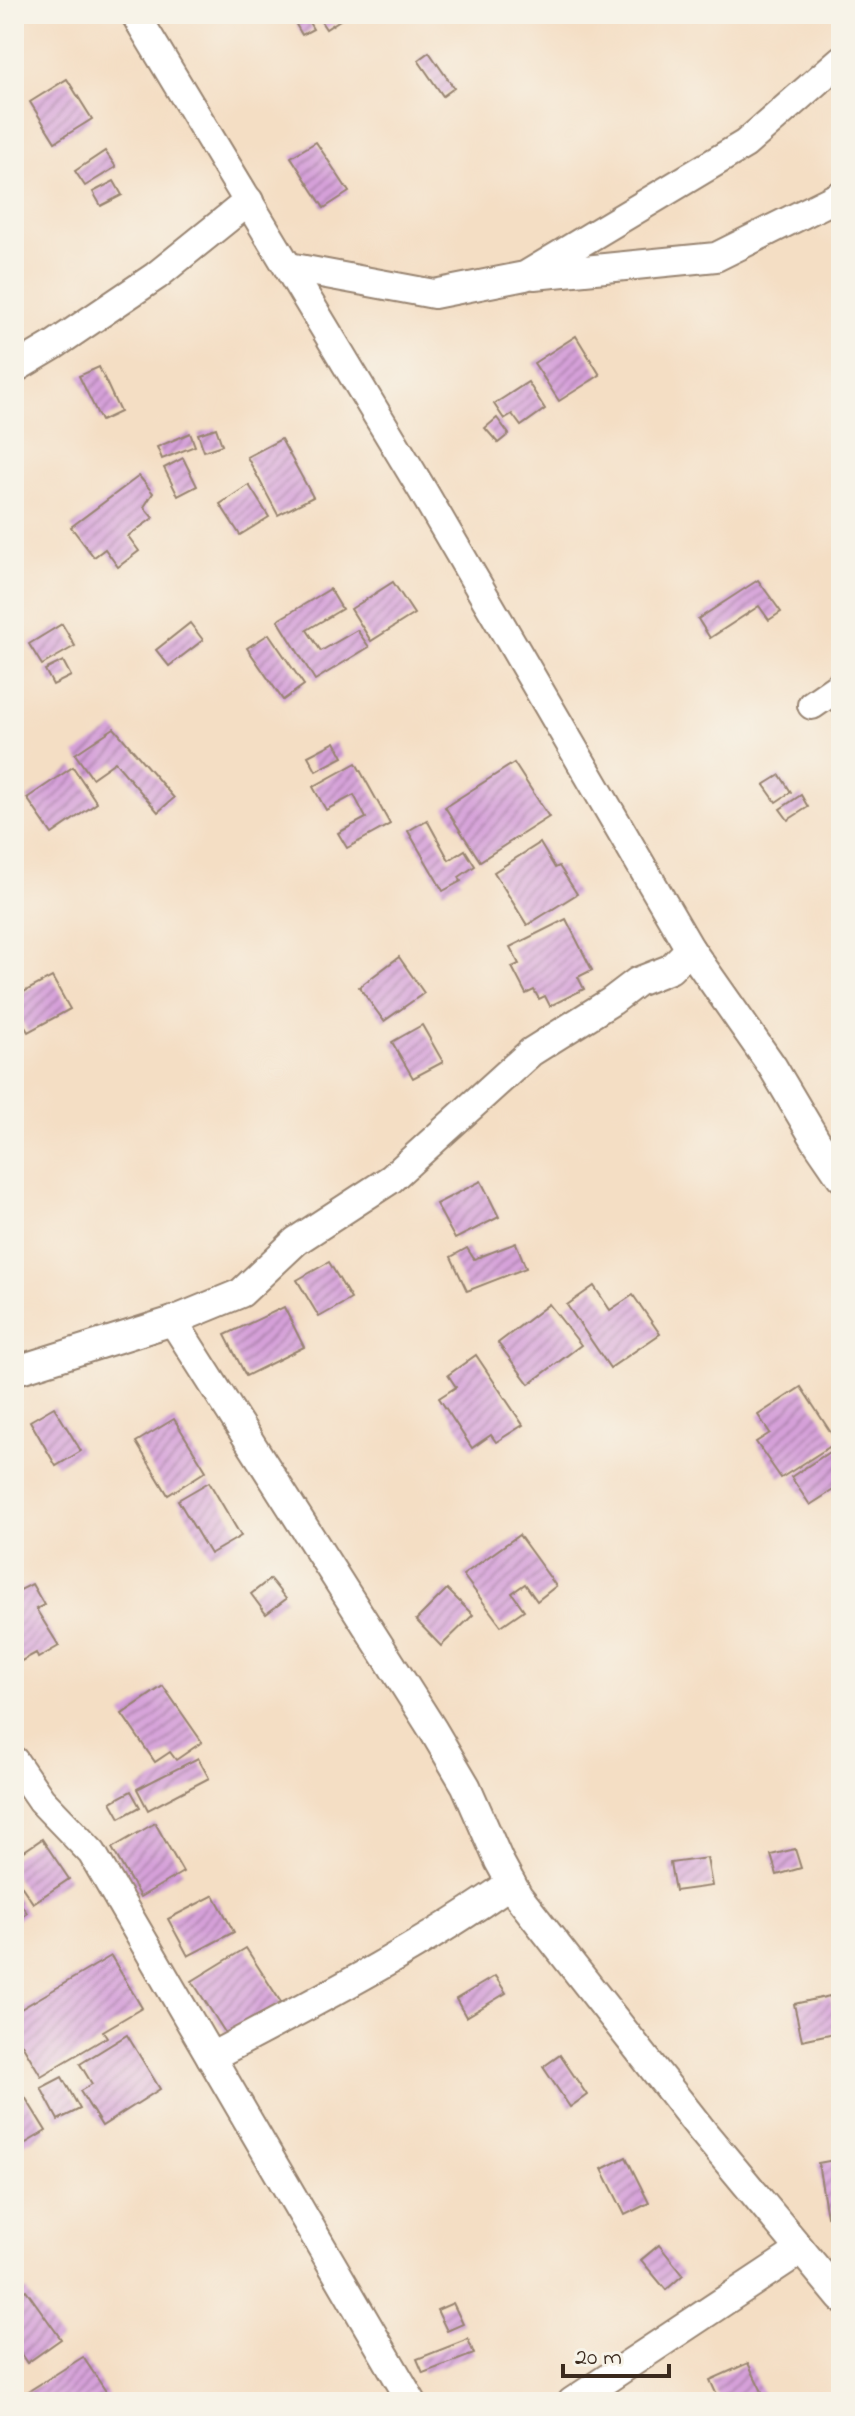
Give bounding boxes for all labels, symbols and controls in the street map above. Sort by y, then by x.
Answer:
scale bar [563,2328,669,2378]
text: 20 m [575,2341,622,2376]

